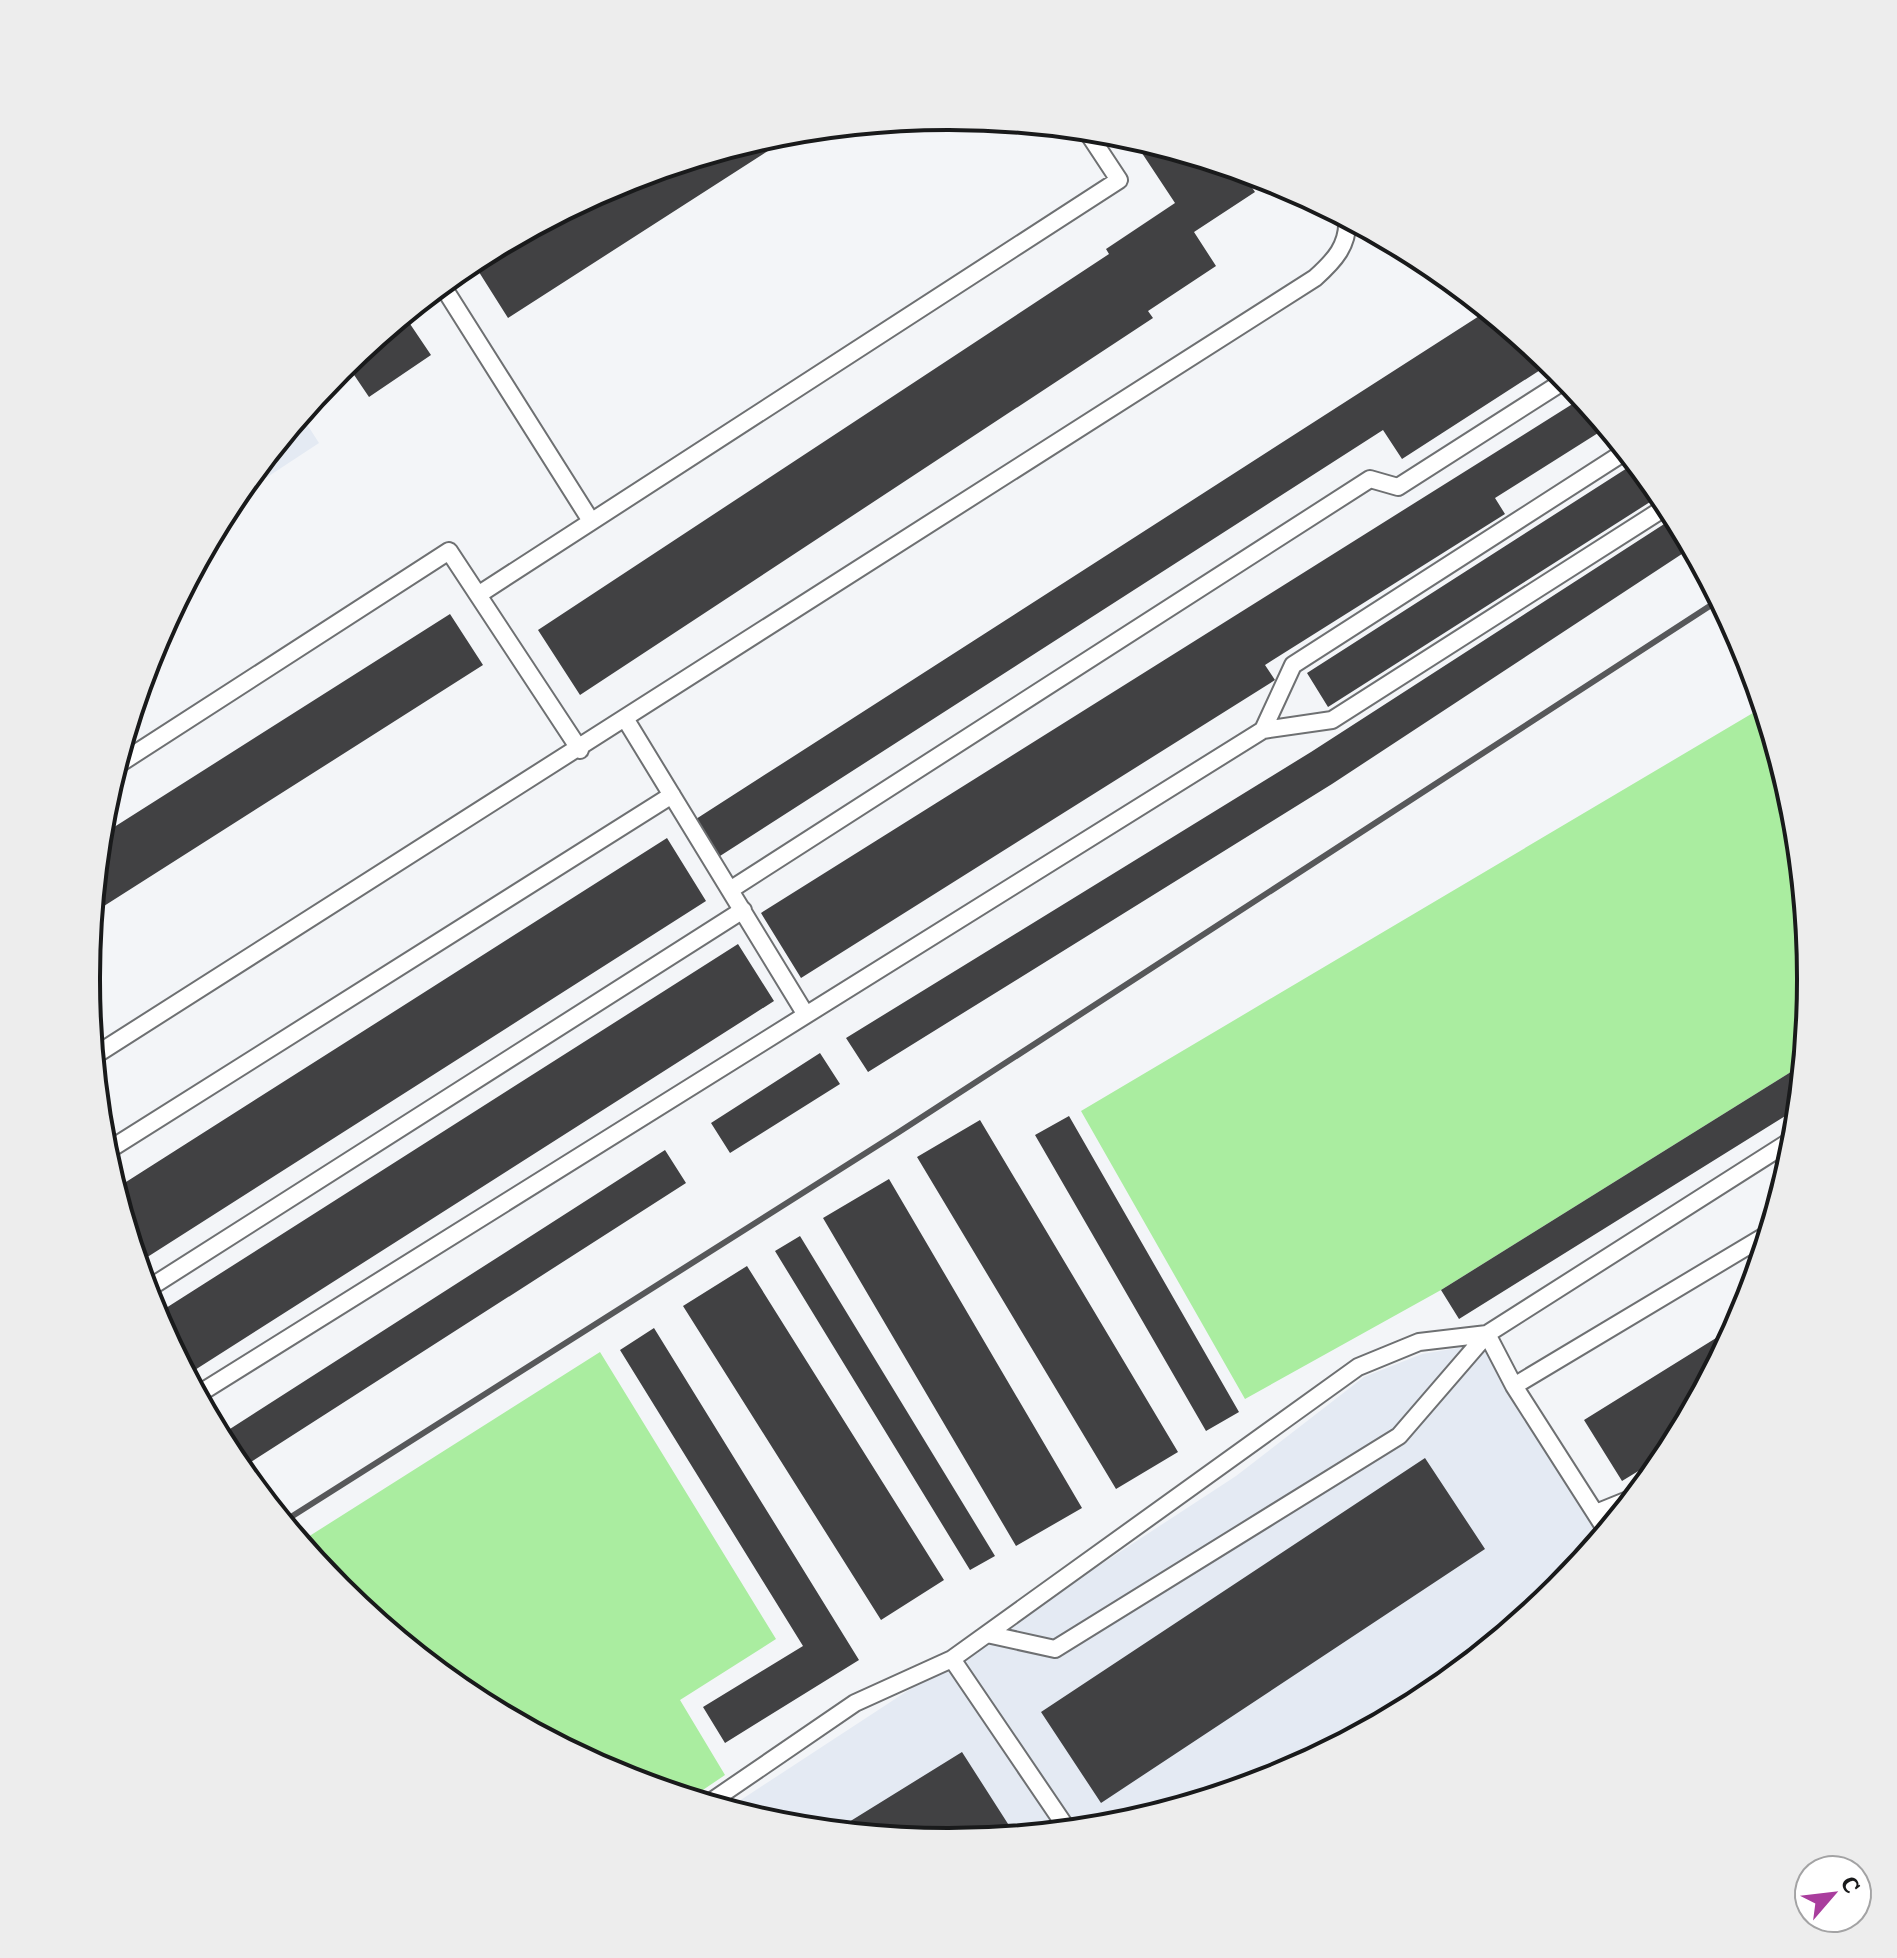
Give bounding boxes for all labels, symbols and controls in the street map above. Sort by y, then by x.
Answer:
north arrow [1793,1854,1873,1934]
text: С [1834,1869,1870,1899]

